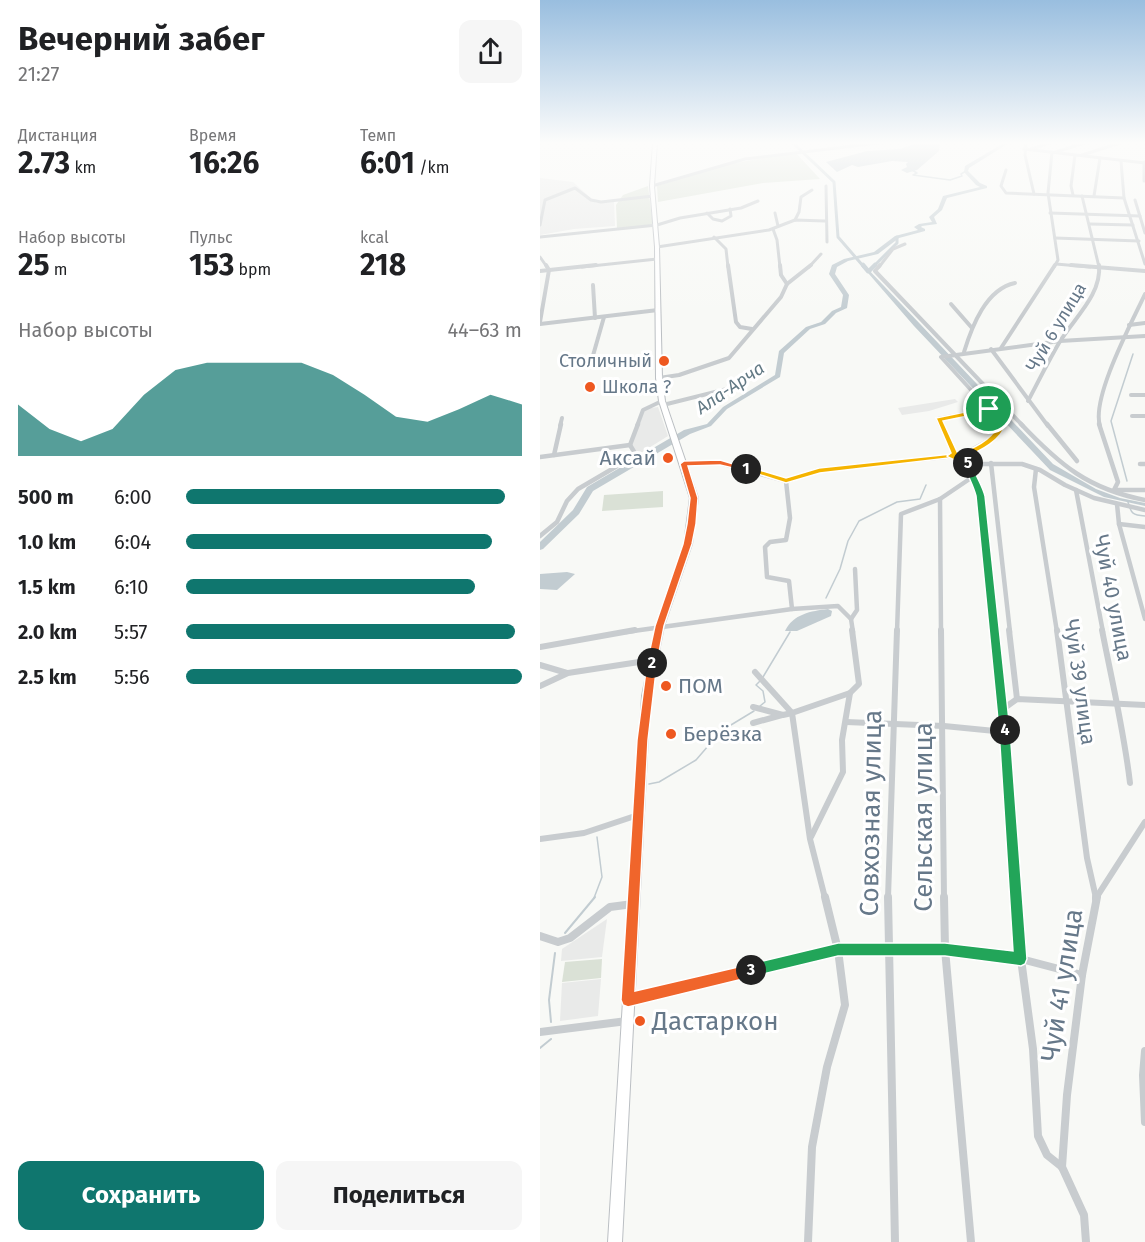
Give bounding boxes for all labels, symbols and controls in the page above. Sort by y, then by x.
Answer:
text: Вечерний забег [18,19,264,59]
button: share [459,20,522,83]
text: 21:27 [18,62,59,86]
text: Дистанция [18,126,98,145]
text: Время [189,126,237,145]
text: Темп [360,126,396,145]
text: 2.73 [18,145,70,181]
text: 16:26 [189,145,259,181]
text: 6:01 [360,145,415,181]
text: km [70,158,96,177]
text: /km [415,158,449,177]
text: Набор высоты [18,228,126,247]
text: Пульс [189,228,233,247]
text: kcal [360,228,389,247]
text: 25 [18,247,50,283]
text: 153 [189,247,234,283]
text: 218 [360,247,406,283]
text: m [50,260,68,279]
text: bpm [234,260,271,279]
street label: Чуй 6 улица [1021,278,1091,376]
text: Набор высоты [18,318,153,342]
text: 44–63 m [447,318,522,342]
place label: Столичный [559,350,652,372]
marker: Столичный [657,354,671,368]
water label: Ала-Арча [691,357,769,420]
place label: Школа ? [602,376,671,398]
marker: Школа ? [583,380,597,394]
pin [963,383,1014,434]
icon: arrive [972,392,1005,425]
place label: Аксай [599,445,656,471]
pin: 5 [953,448,983,478]
marker: Аксай [661,451,675,465]
text: 5 [964,453,972,472]
pin: 1 [731,454,761,484]
text: 1 [742,459,750,478]
text: 500 m [18,485,74,509]
text: 6:00 [114,485,152,509]
text: 1.0 km [18,530,76,554]
text: 6:04 [114,530,151,554]
street label: Чуй 40 улица [1088,533,1138,663]
text: 1.5 km [18,575,76,599]
text: 6:10 [114,575,148,599]
street label: Чуй 39 улица [1058,617,1102,747]
text: 2.0 km [18,620,77,644]
text: 5:57 [114,620,147,644]
pin: 2 [637,648,667,678]
text: 2 [648,653,656,672]
text: 2.5 km [18,665,77,689]
text: 5:56 [114,665,150,689]
place label: ПОМ [678,673,723,699]
marker: ПОМ [659,679,673,693]
street label: Совхозная улица [854,709,888,917]
pin: 4 [990,715,1020,745]
text: 4 [1000,720,1010,739]
place label: Берёзка [683,721,763,747]
street label: Сельская улица [908,722,939,912]
marker: Берёзка [664,727,678,741]
street label: Чуй 41 улица [1035,906,1089,1064]
pin: 3 [736,955,766,985]
text: 3 [747,960,755,979]
place label: Дастаркон [651,1006,779,1037]
marker: Дастаркон [633,1014,647,1028]
button: Сохранить [18,1161,264,1230]
button: Поделиться [276,1161,522,1230]

